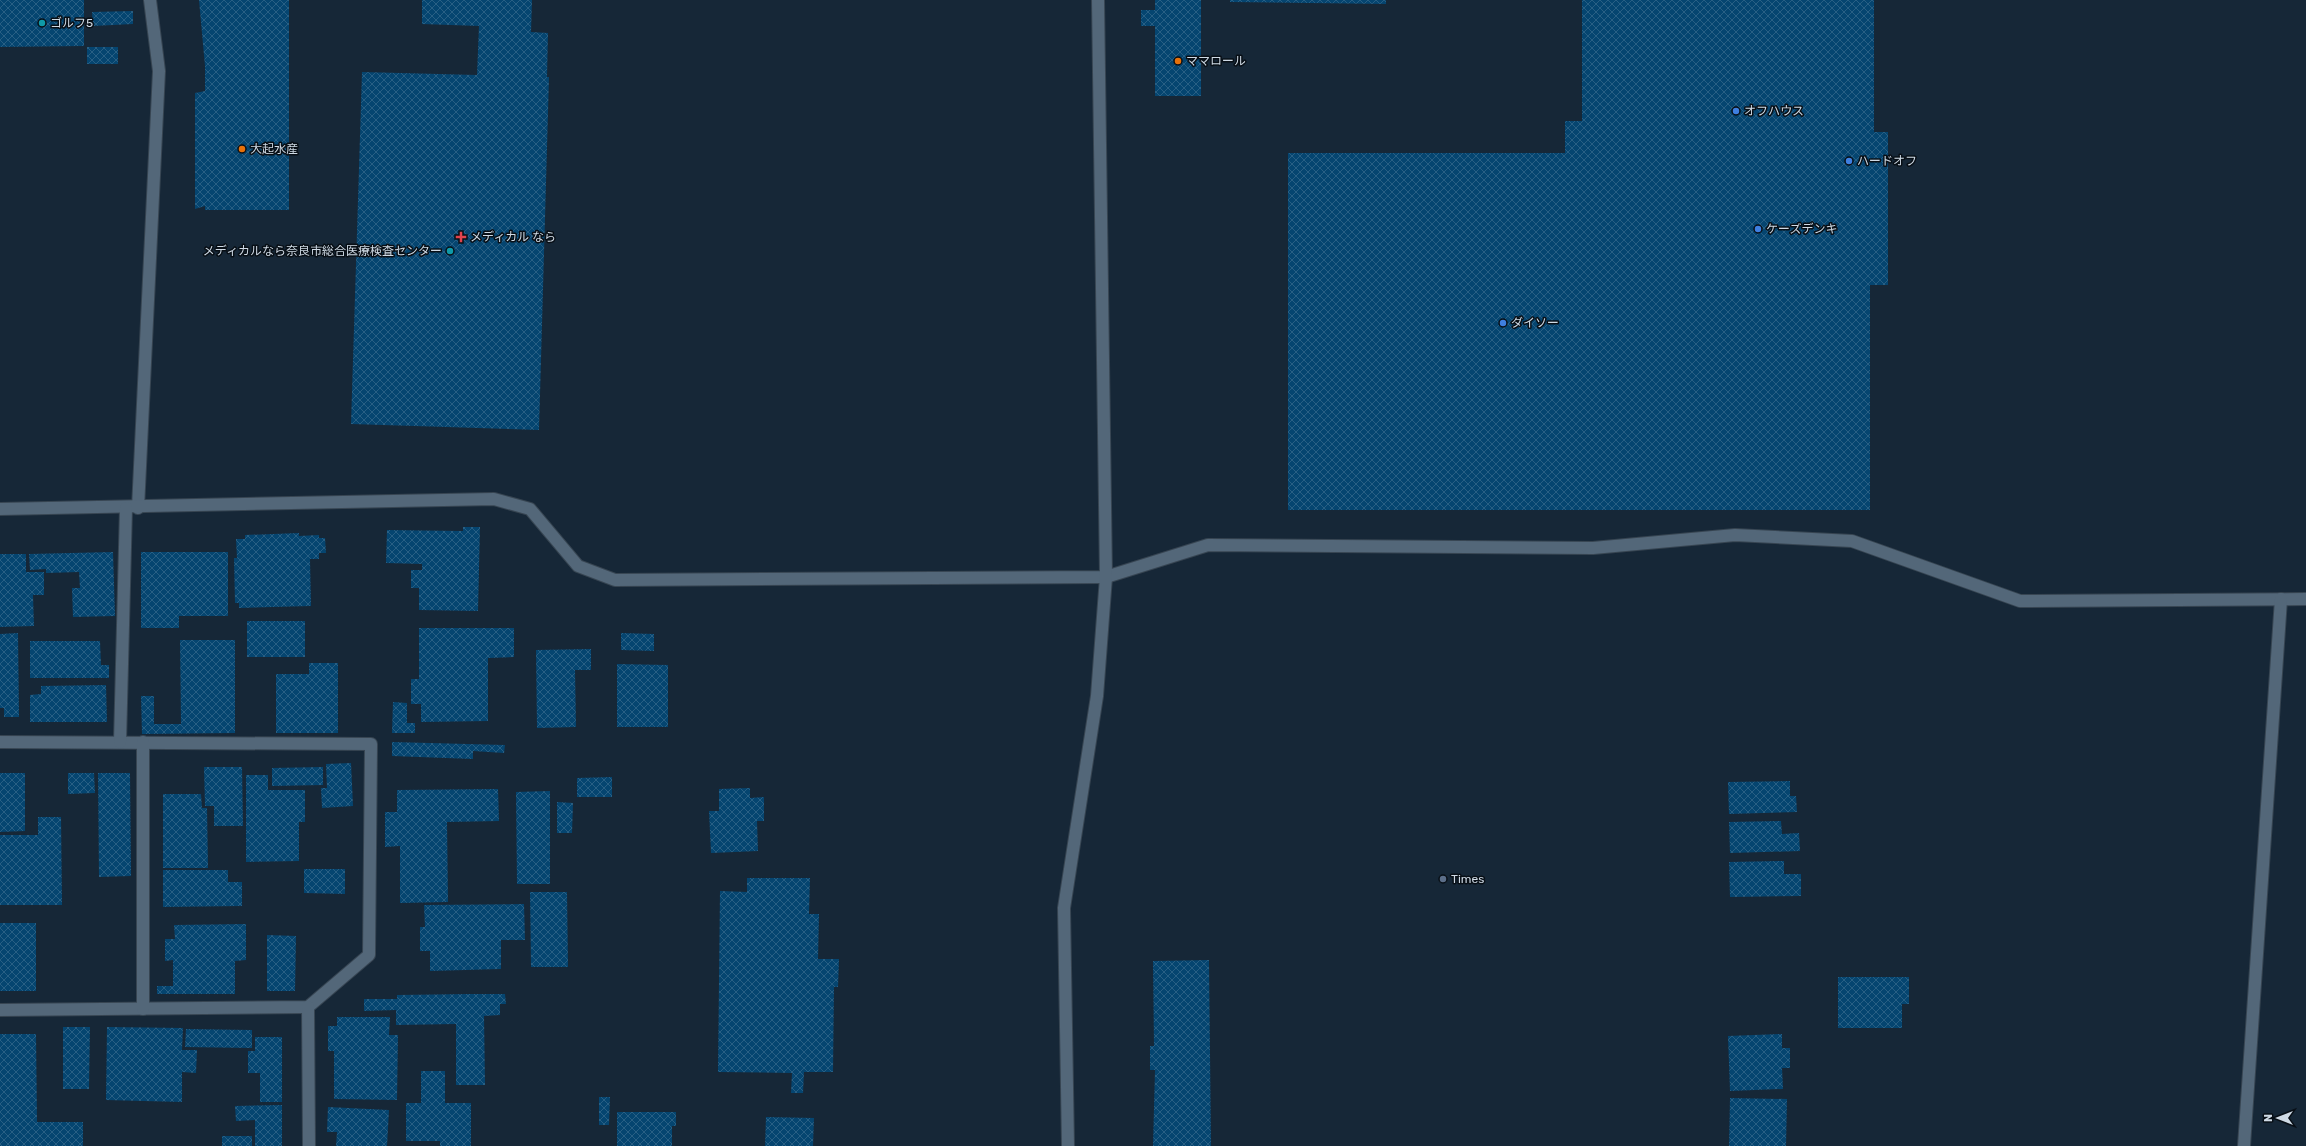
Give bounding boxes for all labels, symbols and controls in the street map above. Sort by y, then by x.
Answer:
place label: ゴルフ5 [50,16,93,30]
marker: ゴルフ5 [37,18,47,28]
place label: ママロール [1186,54,1246,68]
marker: ママロール [1173,56,1183,66]
place label: オフハウス [1744,104,1804,118]
marker: オフハウス [1731,106,1741,116]
place label: 大起水産 [250,142,298,156]
marker: 大起水産 [237,144,247,154]
place label: ハードオフ [1857,154,1917,168]
marker: ハードオフ [1844,156,1854,166]
place label: ケーズデンキ [1766,222,1837,236]
marker: ケーズデンキ [1753,224,1763,234]
place label: メディカル なら [470,230,556,244]
marker: メディカル なら [455,231,467,243]
place label: メディカルなら奈良市総合医療検査センター [203,244,442,258]
marker: メディカルなら奈良市総合医療検査センター [445,246,455,256]
place label: ダイソー [1511,316,1559,330]
marker: ダイソー [1498,318,1508,328]
place label: Times [1451,872,1484,886]
marker: Times [1438,874,1448,884]
north arrow [2258,1098,2298,1138]
text: N [2262,1114,2275,1122]

